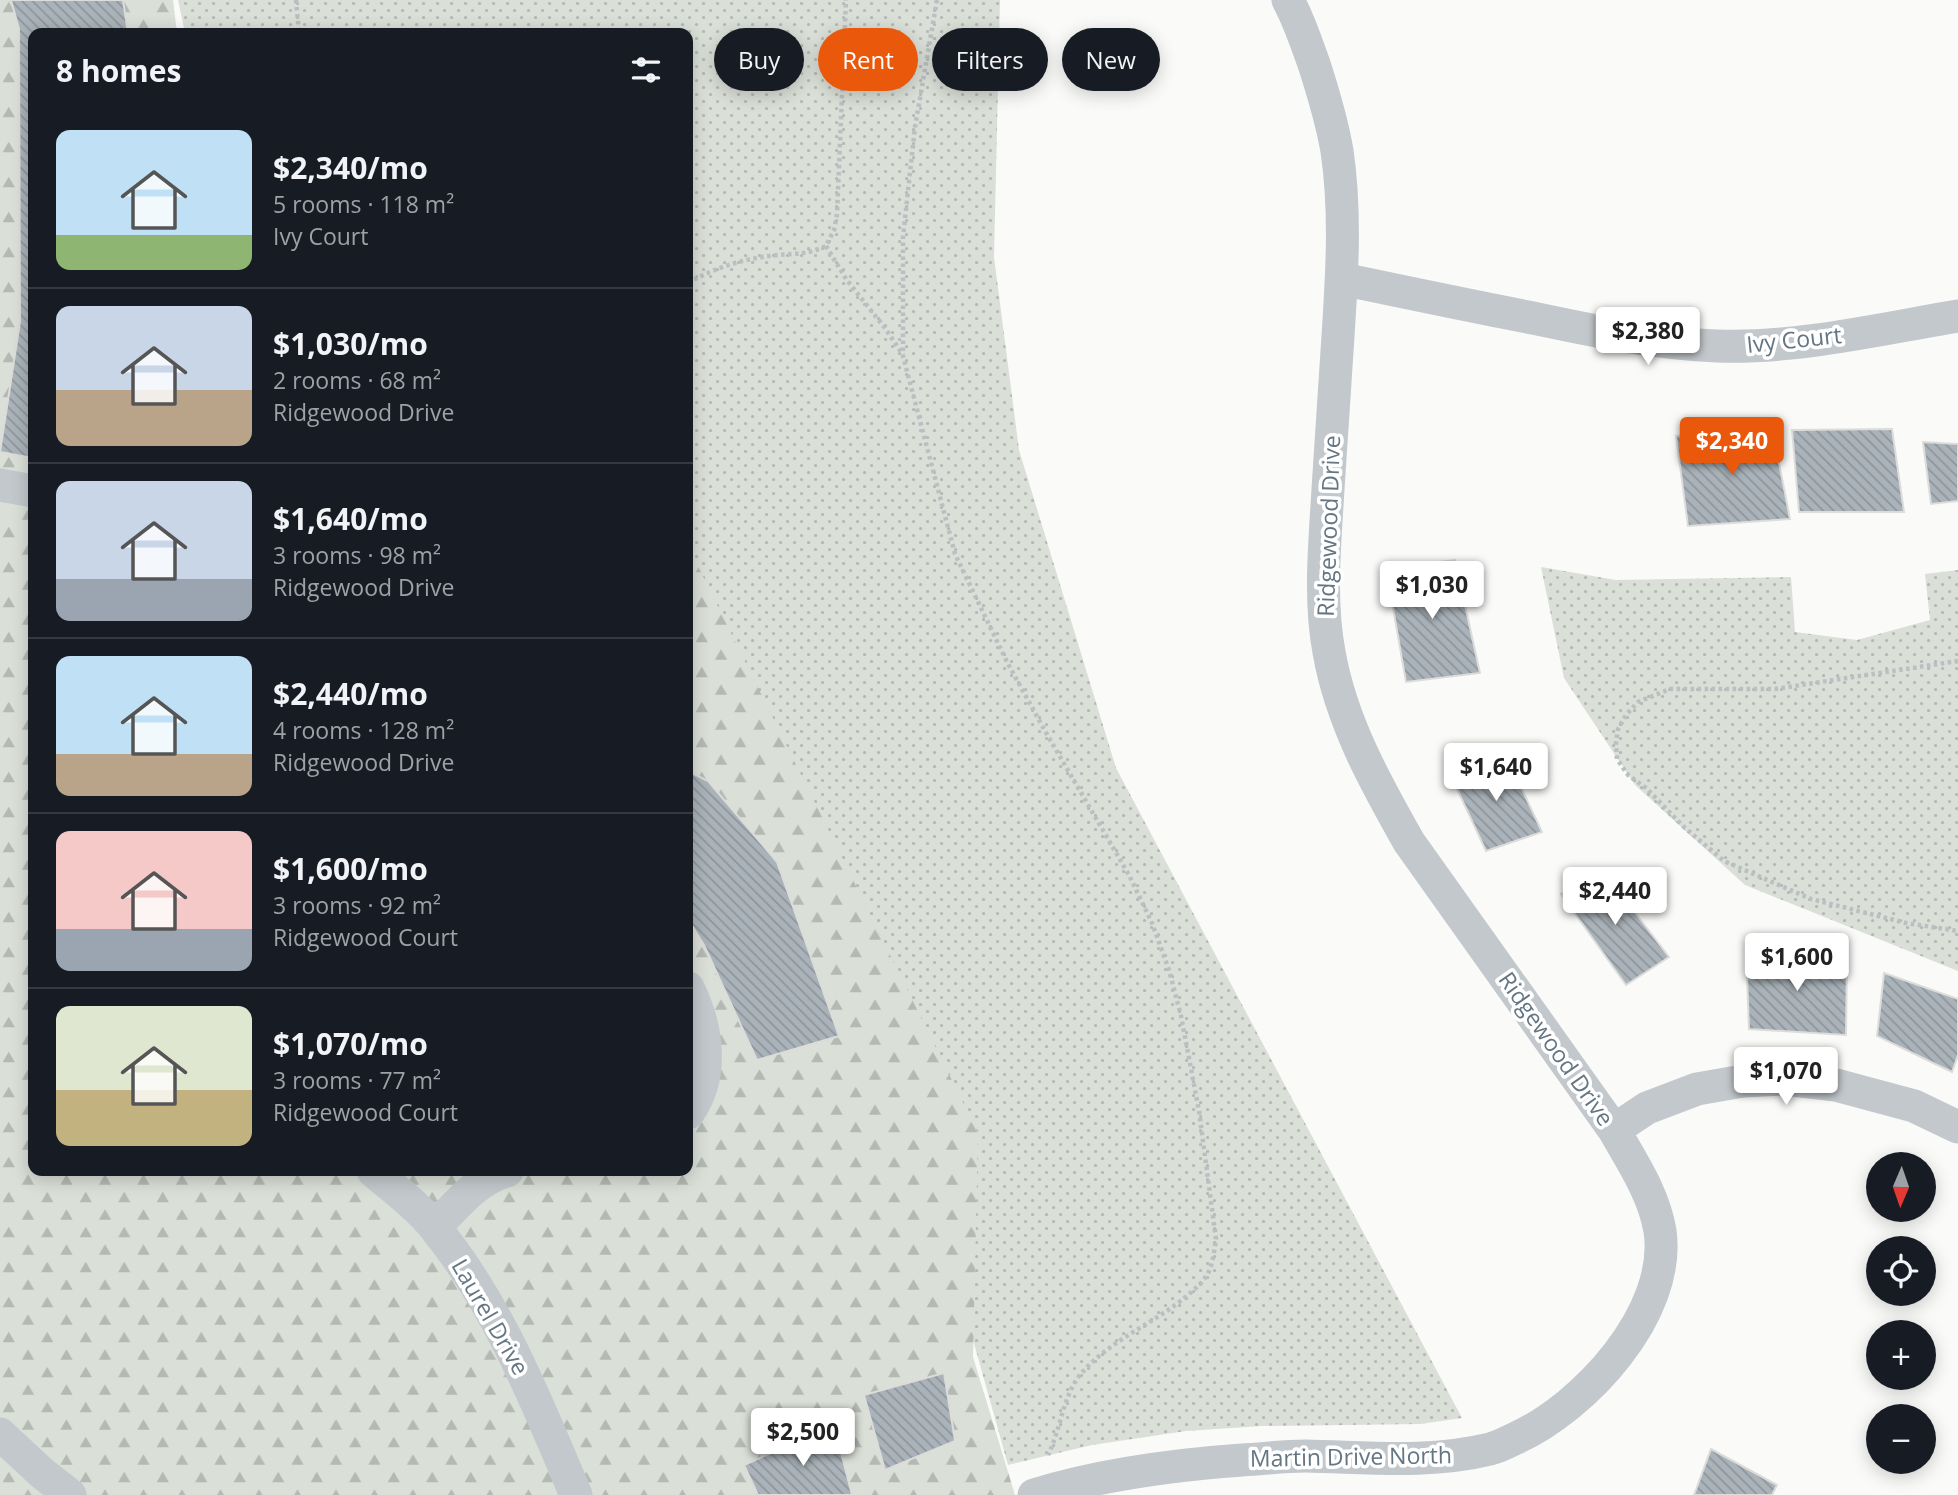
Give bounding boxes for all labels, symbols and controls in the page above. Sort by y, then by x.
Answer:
chip: Buy [714,28,804,91]
chip: Rent [818,28,918,91]
chip: Filters [932,28,1048,91]
chip: New [1062,28,1160,91]
text: 8 homes [56,50,181,91]
icon: filters [627,51,665,89]
text: $2,340/mo [273,147,428,188]
icon: home [112,158,196,242]
text: 5 rooms · 118 m² [273,188,454,220]
text: Ivy Court [273,220,368,252]
pin: $2,380 [1591,308,1705,367]
text: $2,380 [1612,314,1684,346]
street label: Ivy Court [1745,318,1843,360]
text: $1,030/mo [273,323,428,364]
icon: home [112,334,196,418]
text: 2 rooms · 68 m² [273,364,441,396]
text: Ridgewood Drive [273,396,454,428]
pin: $2,340 [1675,418,1789,477]
text: $2,340 [1696,424,1768,456]
street label: Ridgewood Drive [1309,435,1347,617]
text: $1,640/mo [273,498,428,539]
icon: home [112,509,196,593]
text: 3 rooms · 98 m² [273,539,441,571]
pin: $1,030 [1375,562,1489,621]
text: $1,030 [1396,568,1468,600]
text: Ridgewood Drive [273,571,454,603]
text: $2,440/mo [273,673,428,714]
icon: home [112,684,196,768]
text: 4 rooms · 128 m² [273,714,454,746]
pin: $1,640 [1439,744,1553,803]
text: Ridgewood Drive [273,746,454,778]
text: $1,640 [1460,750,1532,782]
text: $1,600/mo [273,848,428,889]
icon: home [112,859,196,943]
pin: $2,440 [1558,867,1672,927]
text: $2,440 [1579,874,1651,906]
text: 3 rooms · 92 m² [273,889,441,921]
text: Ridgewood Court [273,921,458,953]
pin: $1,600 [1740,934,1854,993]
text: $1,600 [1761,940,1833,972]
street label: Ridgewood Drive [1492,965,1622,1132]
text: $1,070/mo [273,1023,428,1064]
icon: home [112,1034,196,1118]
pin: $1,070 [1729,1048,1843,1107]
text: $1,070 [1750,1054,1822,1086]
text: 3 rooms · 77 m² [273,1064,441,1096]
text: Ridgewood Court [273,1096,458,1128]
north arrow [1866,1152,1936,1222]
map controls [1866,1152,1936,1474]
button: locate [1866,1236,1936,1306]
street label: Laurel Drive [445,1253,537,1380]
button: + [1866,1320,1936,1390]
button: − [1866,1404,1936,1474]
pin: $2,500 [746,1408,860,1468]
text: $2,500 [767,1415,839,1447]
street label: Martin Drive North [1250,1438,1452,1474]

